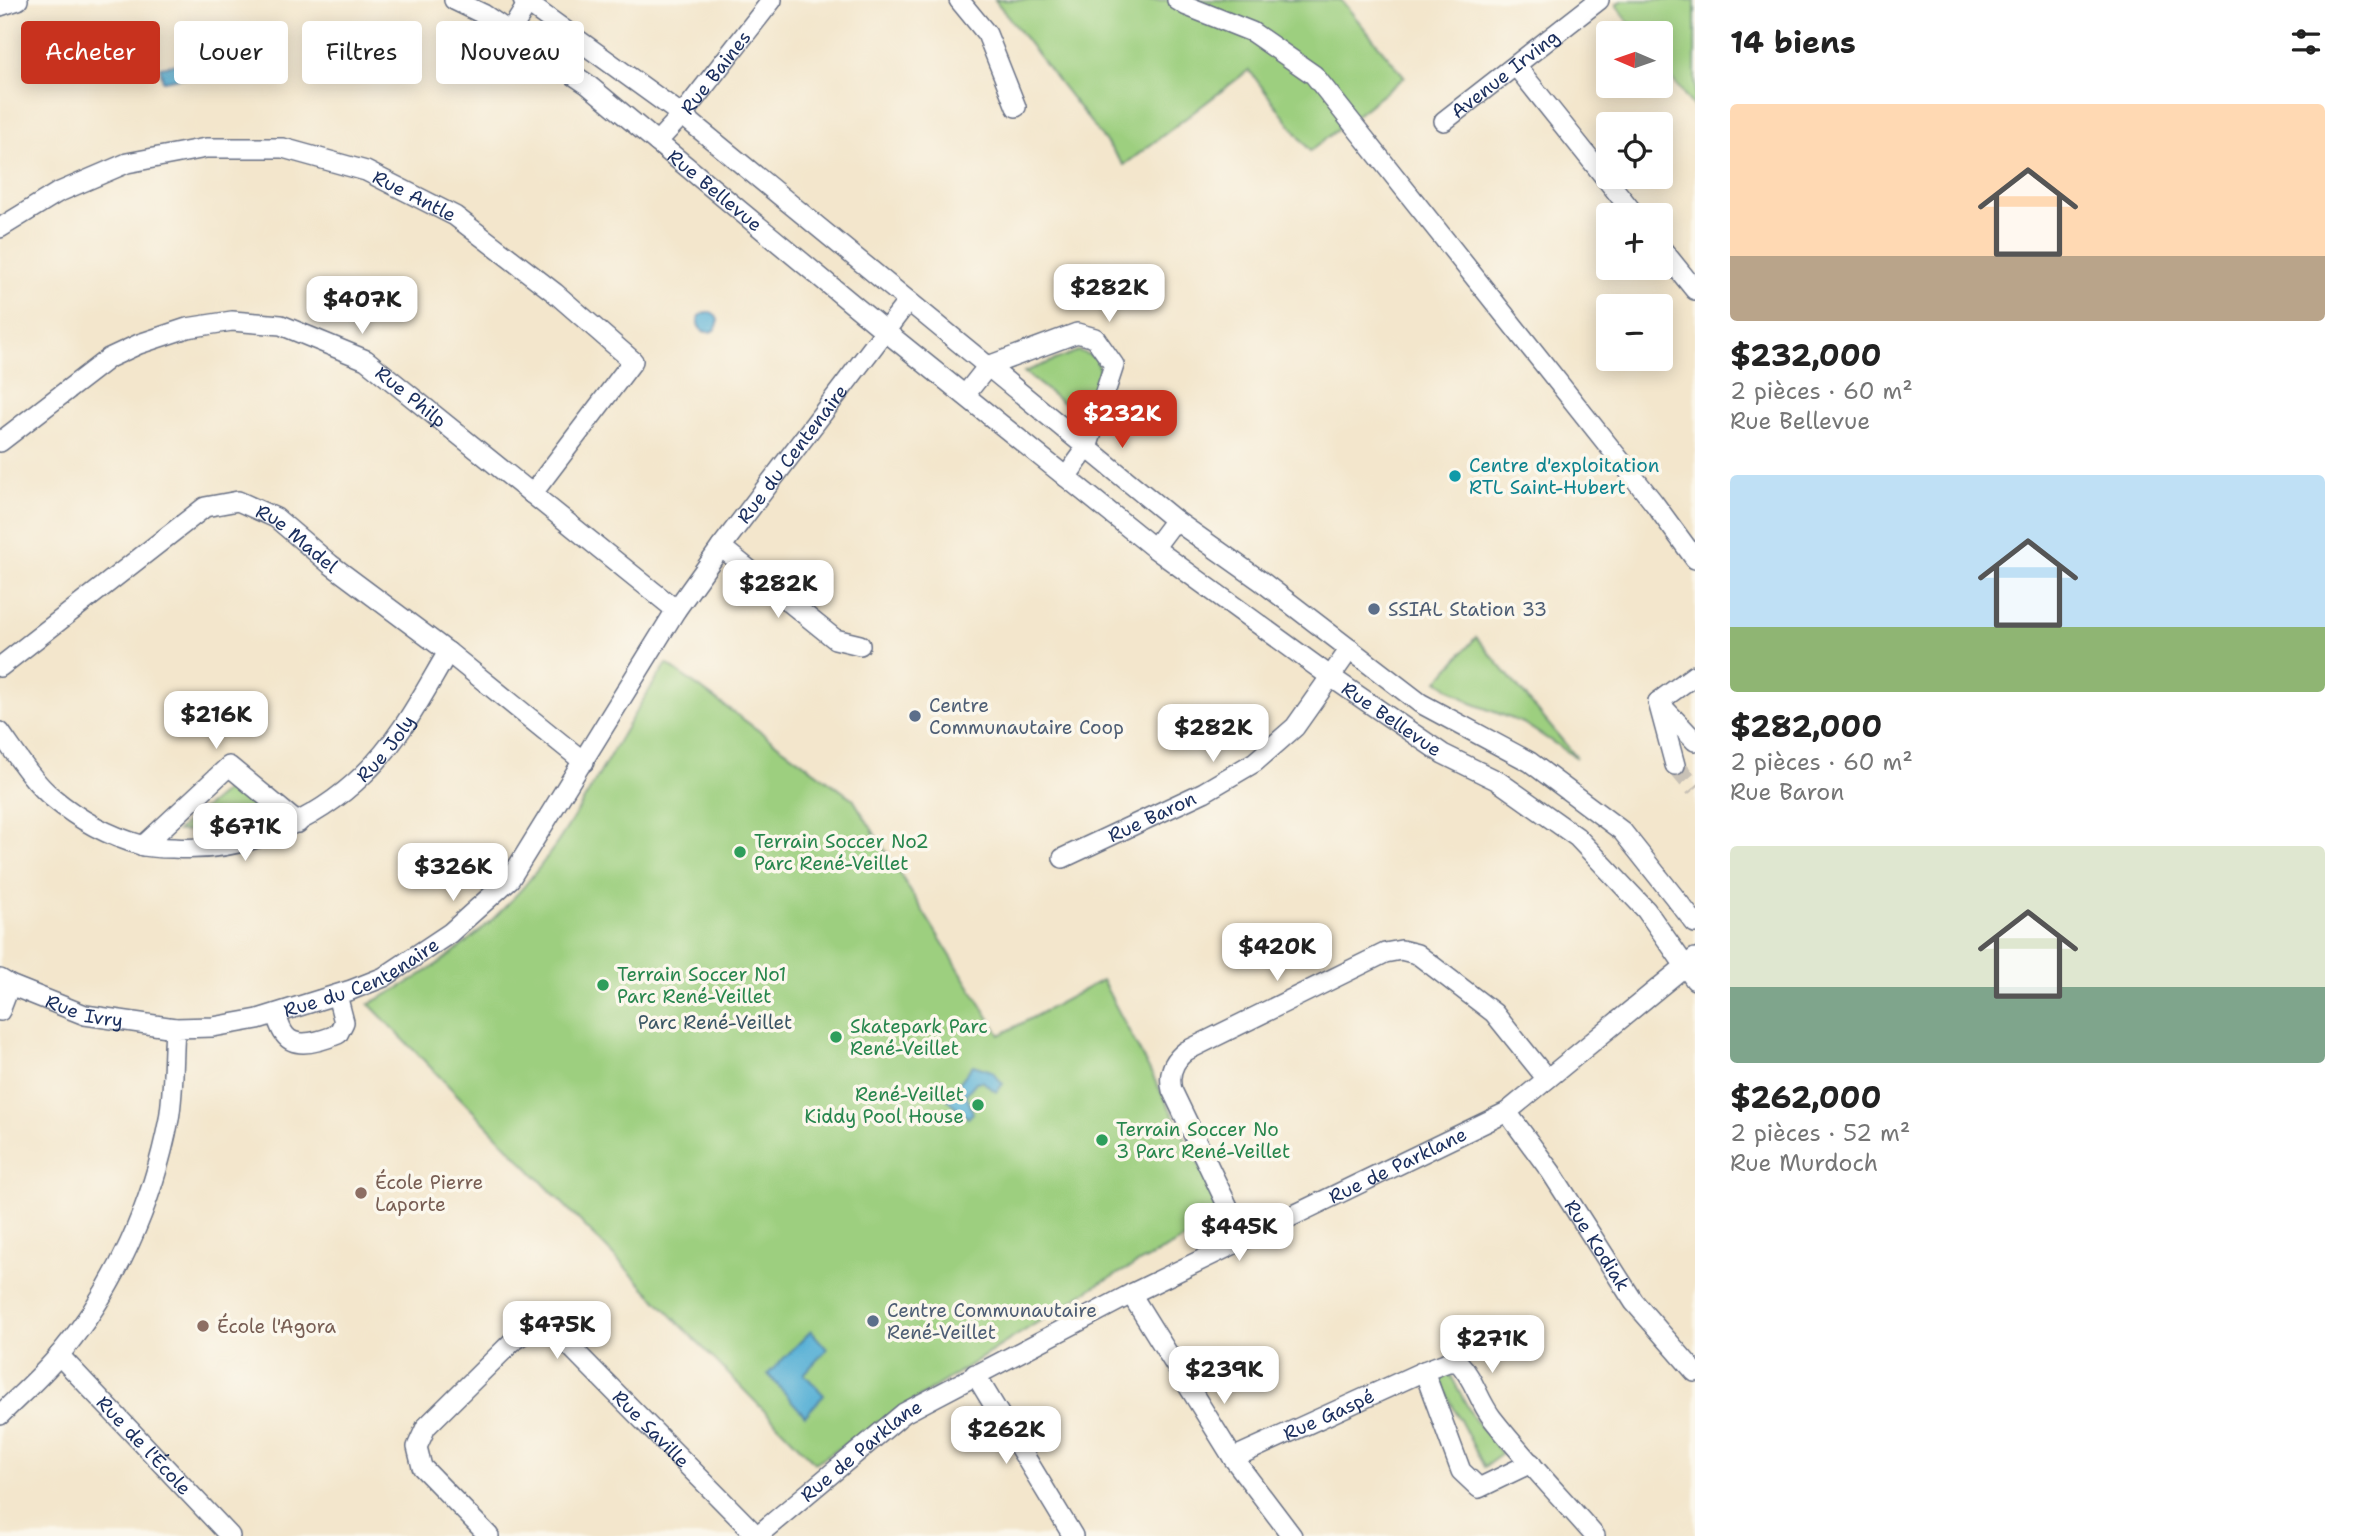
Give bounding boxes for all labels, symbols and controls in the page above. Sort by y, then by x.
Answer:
chip: Acheter [21,21,160,84]
chip: Louer [174,21,288,84]
chip: Filtres [302,21,422,84]
chip: Nouveau [436,21,584,84]
north arrow [1596,21,1673,98]
map controls [1596,21,1673,371]
text: 14 biens [1730,22,1856,63]
icon: filters [2287,23,2325,61]
street label: Avenue Irving [1446,24,1564,124]
street label: Rue Baines [675,26,756,120]
button: locate [1596,112,1673,189]
street label: Rue Bellevue [662,144,767,237]
icon: home [1965,149,2091,275]
street label: Rue Antle [368,164,460,228]
button: + [1596,203,1673,280]
pin: $282K [1060,264,1158,324]
text: $282K [1070,272,1148,302]
pin: $407K [313,276,411,336]
text: $407K [322,284,402,314]
button: − [1596,294,1673,371]
text: $232,000 [1730,335,1882,376]
street label: Rue Philp [370,360,452,433]
text: 2 pièces · 60 m² [1730,376,1913,406]
street label: Rue du Centenaire [731,379,853,529]
pin: $232K [1073,391,1171,450]
text: $232K [1083,398,1161,428]
text: Rue Bellevue [1730,406,1870,436]
place label: Centre d'exploitation RTL Saint-Hubert [1469,453,1659,500]
marker: Centre d'exploitation RTL Saint-Hubert [1447,468,1463,484]
street label: Rue Madel [252,499,343,579]
icon: home [1965,520,2091,646]
pin: $282K [729,560,827,620]
text: $282K [739,568,817,598]
place label: SSIAL Station 33 [1388,597,1547,622]
marker: SSIAL Station 33 [1366,601,1382,617]
street label: Rue Bellevue [1337,676,1446,762]
pin: $216K [167,692,265,751]
place label: Centre Communautaire Coop [929,693,1124,740]
text: $216K [180,699,252,729]
pin: $282K [1164,704,1262,764]
text: $282,000 [1730,706,1882,747]
marker: Centre Communautaire Coop [907,708,923,724]
street label: Rue Joly [351,710,421,788]
text: $282K [1174,712,1252,742]
text: 2 pièces · 60 m² [1730,747,1913,777]
text: Rue Baron [1730,777,1844,807]
street label: Rue Baron [1104,786,1200,848]
pin: $671K [196,804,294,863]
text: $671K [209,811,281,841]
place label: Terrain Soccer No2 Parc René-Veillet [754,829,929,876]
pin: $326K [404,844,502,903]
marker: Terrain Soccer No2 Parc René-Veillet [732,844,748,860]
text: $326K [414,851,492,881]
icon: home [1965,891,2091,1017]
pin: $420K [1228,923,1326,983]
text: $420K [1238,931,1316,961]
street label: Rue du Centenaire [280,932,444,1023]
place label: Terrain Soccer No1 Parc René-Veillet [617,962,786,1009]
marker: Terrain Soccer No1 Parc René-Veillet [595,977,611,993]
street label: Rue Ivry [42,989,125,1033]
park label: Parc René-Veillet [638,1010,792,1035]
place label: Skatepark Parc René-Veillet [850,1014,988,1061]
marker: Skatepark Parc René-Veillet [828,1029,844,1045]
text: $262,000 [1730,1077,1882,1118]
place label: René-Veillet Kiddy Pool House [804,1082,964,1129]
marker: René-Veillet Kiddy Pool House [970,1097,986,1113]
place label: Terrain Soccer No 3 Parc René-Veillet [1116,1117,1290,1164]
text: 2 pièces · 52 m² [1730,1118,1910,1148]
street label: Rue de Parklane [1325,1121,1471,1209]
marker: Terrain Soccer No 3 Parc René-Veillet [1094,1132,1110,1148]
text: Rue Murdoch [1730,1148,1878,1178]
place label: École Pierre Laporte [375,1169,483,1217]
marker: École Pierre Laporte [353,1185,369,1201]
street label: Rue Kodiak [1559,1195,1636,1296]
pin: $445K [1190,1204,1288,1263]
text: $445K [1200,1211,1278,1241]
place label: Centre Communautaire René-Veillet [887,1298,1097,1345]
pin: $475K [508,1302,606,1361]
text: $475K [519,1309,595,1339]
place label: École l'Agora [217,1313,336,1339]
marker: Centre Communautaire René-Veillet [865,1313,881,1329]
pin: $271K [1443,1316,1541,1375]
marker: École l'Agora [195,1318,211,1334]
text: $271K [1456,1323,1528,1353]
pin: $239K [1175,1346,1273,1406]
text: $239K [1185,1354,1263,1384]
street label: Rue Gaspé [1279,1383,1378,1447]
street label: Rue Saville [607,1385,695,1473]
street label: Rue de l'École [91,1391,197,1500]
street label: Rue de Parklane [795,1394,926,1508]
pin: $262K [957,1406,1055,1466]
text: $262K [967,1414,1045,1444]

